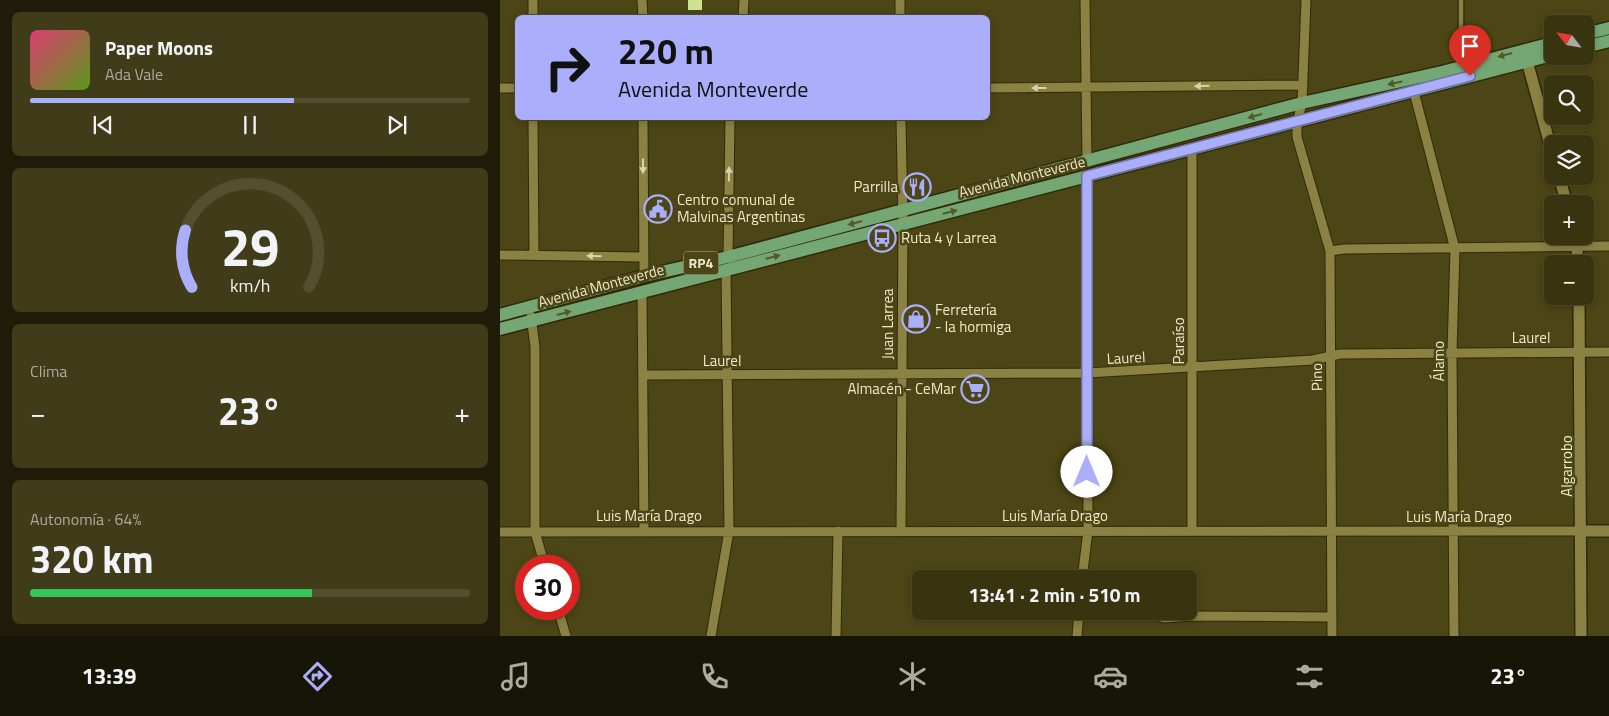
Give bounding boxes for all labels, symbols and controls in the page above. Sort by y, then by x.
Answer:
north arrow [1544,15,1594,65]
map controls [1544,15,1594,305]
text: 220 m [618,24,714,78]
pin [1449,25,1491,76]
icon: arrive [1456,32,1484,60]
text: Paper Moons [105,33,213,62]
icon: right [535,35,600,100]
one-way arrow [1498,51,1513,59]
text: Ada Vale [105,62,163,86]
text: Avenida Monteverde [618,72,808,106]
button: search [1544,75,1594,125]
one-way arrow [1387,79,1402,87]
one-way arrow [1194,82,1210,90]
one-way arrow [1031,84,1047,92]
icon: previous [89,111,117,139]
icon: pause [236,111,264,139]
icon: next [383,111,411,139]
one-way arrow [1248,112,1263,120]
button: layers [1544,135,1594,185]
street label: Avenida Monteverde [956,150,1088,203]
one-way arrow [639,158,647,174]
one-way arrow [725,165,733,181]
restaurant icon: Parrilla [902,172,932,202]
place label: Parrilla [854,175,898,198]
place label: Centro comunal de Malvinas Argentinas [677,188,805,228]
public building icon: Centro comunal de Malvinas Argentinas [643,194,673,224]
button: + [1544,195,1594,245]
text: 29 [221,207,279,286]
one-way arrow [942,208,957,216]
one-way arrow [848,219,863,227]
bus stop icon: Ruta 4 y Larrea [867,223,897,253]
place label: Ruta 4 y Larrea [901,226,997,249]
one-way arrow [586,252,602,260]
road number: RP4 [684,252,718,274]
one-way arrow [766,253,781,261]
button: − [1544,255,1594,305]
street label: Avenida Monteverde [535,258,667,313]
text: km/h [230,272,270,299]
street label: Juan Larrea [876,288,899,360]
place label: Ferretería - la hormiga [935,298,1012,338]
shop icon: Ferretería - la hormiga [901,304,931,334]
one-way arrow [557,308,572,316]
street label: Paraíso [1167,317,1190,365]
street label: Laurel [1512,326,1550,349]
street label: Álamo [1427,341,1450,381]
street label: Laurel [1106,345,1146,370]
street label: Laurel [703,349,741,372]
text: Clima [30,359,67,383]
street label: Pino [1305,363,1328,391]
supermarket icon: Almacén - CeMar [960,374,990,404]
place label: Almacén - CeMar [847,377,956,400]
text: 23° [218,382,282,440]
text: − [30,391,46,434]
text: + [454,391,470,434]
street label: Algarrobo [1555,435,1578,497]
position arrow [1060,445,1112,497]
street label: Luis María Drago [596,504,702,527]
street label: Luis María Drago [1002,504,1108,527]
street label: Luis María Drago [1406,505,1512,528]
text: Autonomía · 64% [30,507,141,531]
text: 320 km [30,530,154,588]
speed limit sign: 30 [515,555,580,620]
text: 13:41 · 2 min · 510 m [968,580,1141,609]
text: 13:39 [82,659,137,693]
icon: directions [300,659,335,694]
icon: music [498,659,533,694]
icon: phone [697,659,732,694]
icon: climate [895,659,930,694]
icon: car [1093,659,1128,694]
icon: filters [1292,659,1327,694]
text: 23° [1490,659,1527,693]

